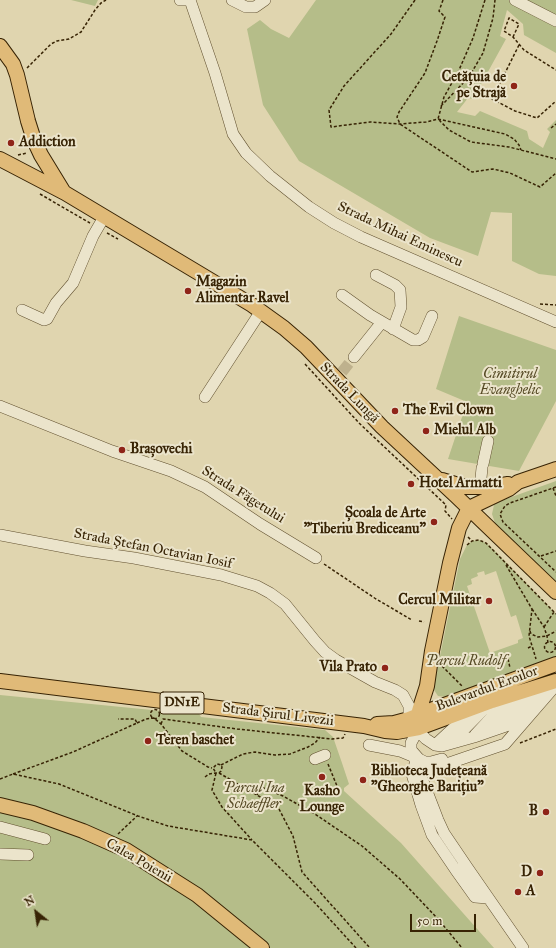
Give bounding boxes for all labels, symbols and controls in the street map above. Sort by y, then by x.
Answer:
place label: Cetățuia de pe Strajă [442,70,506,102]
marker: Cetățuia de pe Strajă [509,81,519,91]
place label: Addiction [19,135,76,151]
marker: Addiction [6,138,16,148]
street label: Strada Mihai Eminescu [335,199,465,271]
place label: Magazin Alimentar Ravel [196,275,289,308]
marker: Magazin Alimentar Ravel [183,286,193,296]
street label: Strada Lungă [316,359,382,427]
park label: Cimitirul Evanghelic [479,367,541,400]
place label: The Evil Clown [403,403,493,419]
marker: The Evil Clown [390,406,400,416]
place label: Mielul Alb [434,423,496,439]
marker: Mielul Alb [421,426,431,436]
place label: Brașovechi [130,442,192,458]
marker: Brașovechi [117,445,127,455]
street label: Strada Făgetului [198,463,288,527]
place label: Hotel Armatti [419,476,502,492]
marker: Hotel Armatti [406,479,416,489]
place label: Școala de Arte "Tiberiu Brediceanu" [304,506,426,538]
marker: Școala de Arte "Tiberiu Brediceanu" [429,517,439,527]
street label: Strada Ștefan Octavian Iosif [72,525,234,573]
place label: Cercul Militar [398,593,481,609]
marker: Cercul Militar [484,596,494,606]
park label: Parcul Rudolf [426,654,506,670]
place label: Vila Prato [319,660,377,676]
marker: Vila Prato [380,663,390,673]
street label: Bulevardul Eroilor [434,663,540,715]
road number: DN1E [160,692,204,714]
street label: Strada Șirul Livezii [221,700,335,730]
place label: Teren baschet [156,733,234,749]
marker: Teren baschet [143,736,153,746]
place label: Biblioteca Județeană "Gheorghe Barițiu" [371,764,487,796]
marker: Kasho Lounge [317,772,327,782]
marker: Biblioteca Județeană "Gheorghe Barițiu" [358,775,368,785]
park label: Parcul Ina Schaeffler [223,781,285,814]
place label: Kasho Lounge [300,784,344,816]
place label: B [529,804,538,820]
marker: B [541,807,551,817]
street label: Calea Poienii [103,835,175,887]
place label: D [521,865,532,881]
marker: D [535,868,545,878]
place label: A [526,884,535,900]
marker: A [513,887,523,897]
north arrow [16,892,56,932]
text: N [22,893,37,909]
scale bar [412,906,478,932]
text: 50 m [417,914,442,928]

